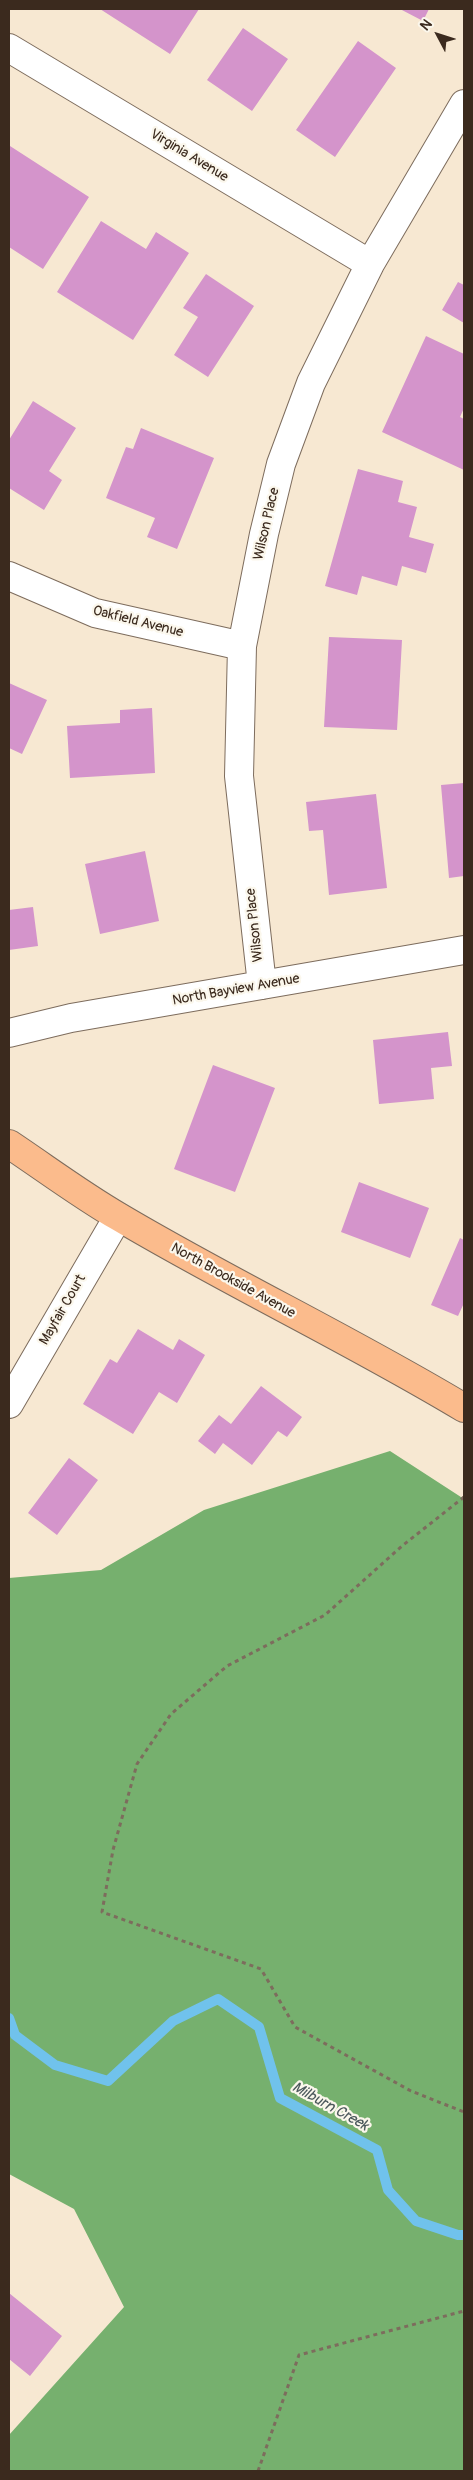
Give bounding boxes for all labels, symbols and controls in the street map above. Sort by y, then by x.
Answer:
north arrow [413,10,463,60]
text: N [417,16,436,34]
street label: Virginia Avenue [147,126,231,186]
street label: Wilson Place [250,486,284,562]
street label: Oakfield Avenue [91,603,185,641]
street label: Wilson Place [243,887,267,963]
street label: North Bayview Avenue [171,971,301,1009]
street label: North Brookside Avenue [168,1240,298,1322]
street label: Mayfair Court [36,1272,90,1348]
water label: Milburn Creek [289,2079,371,2135]

